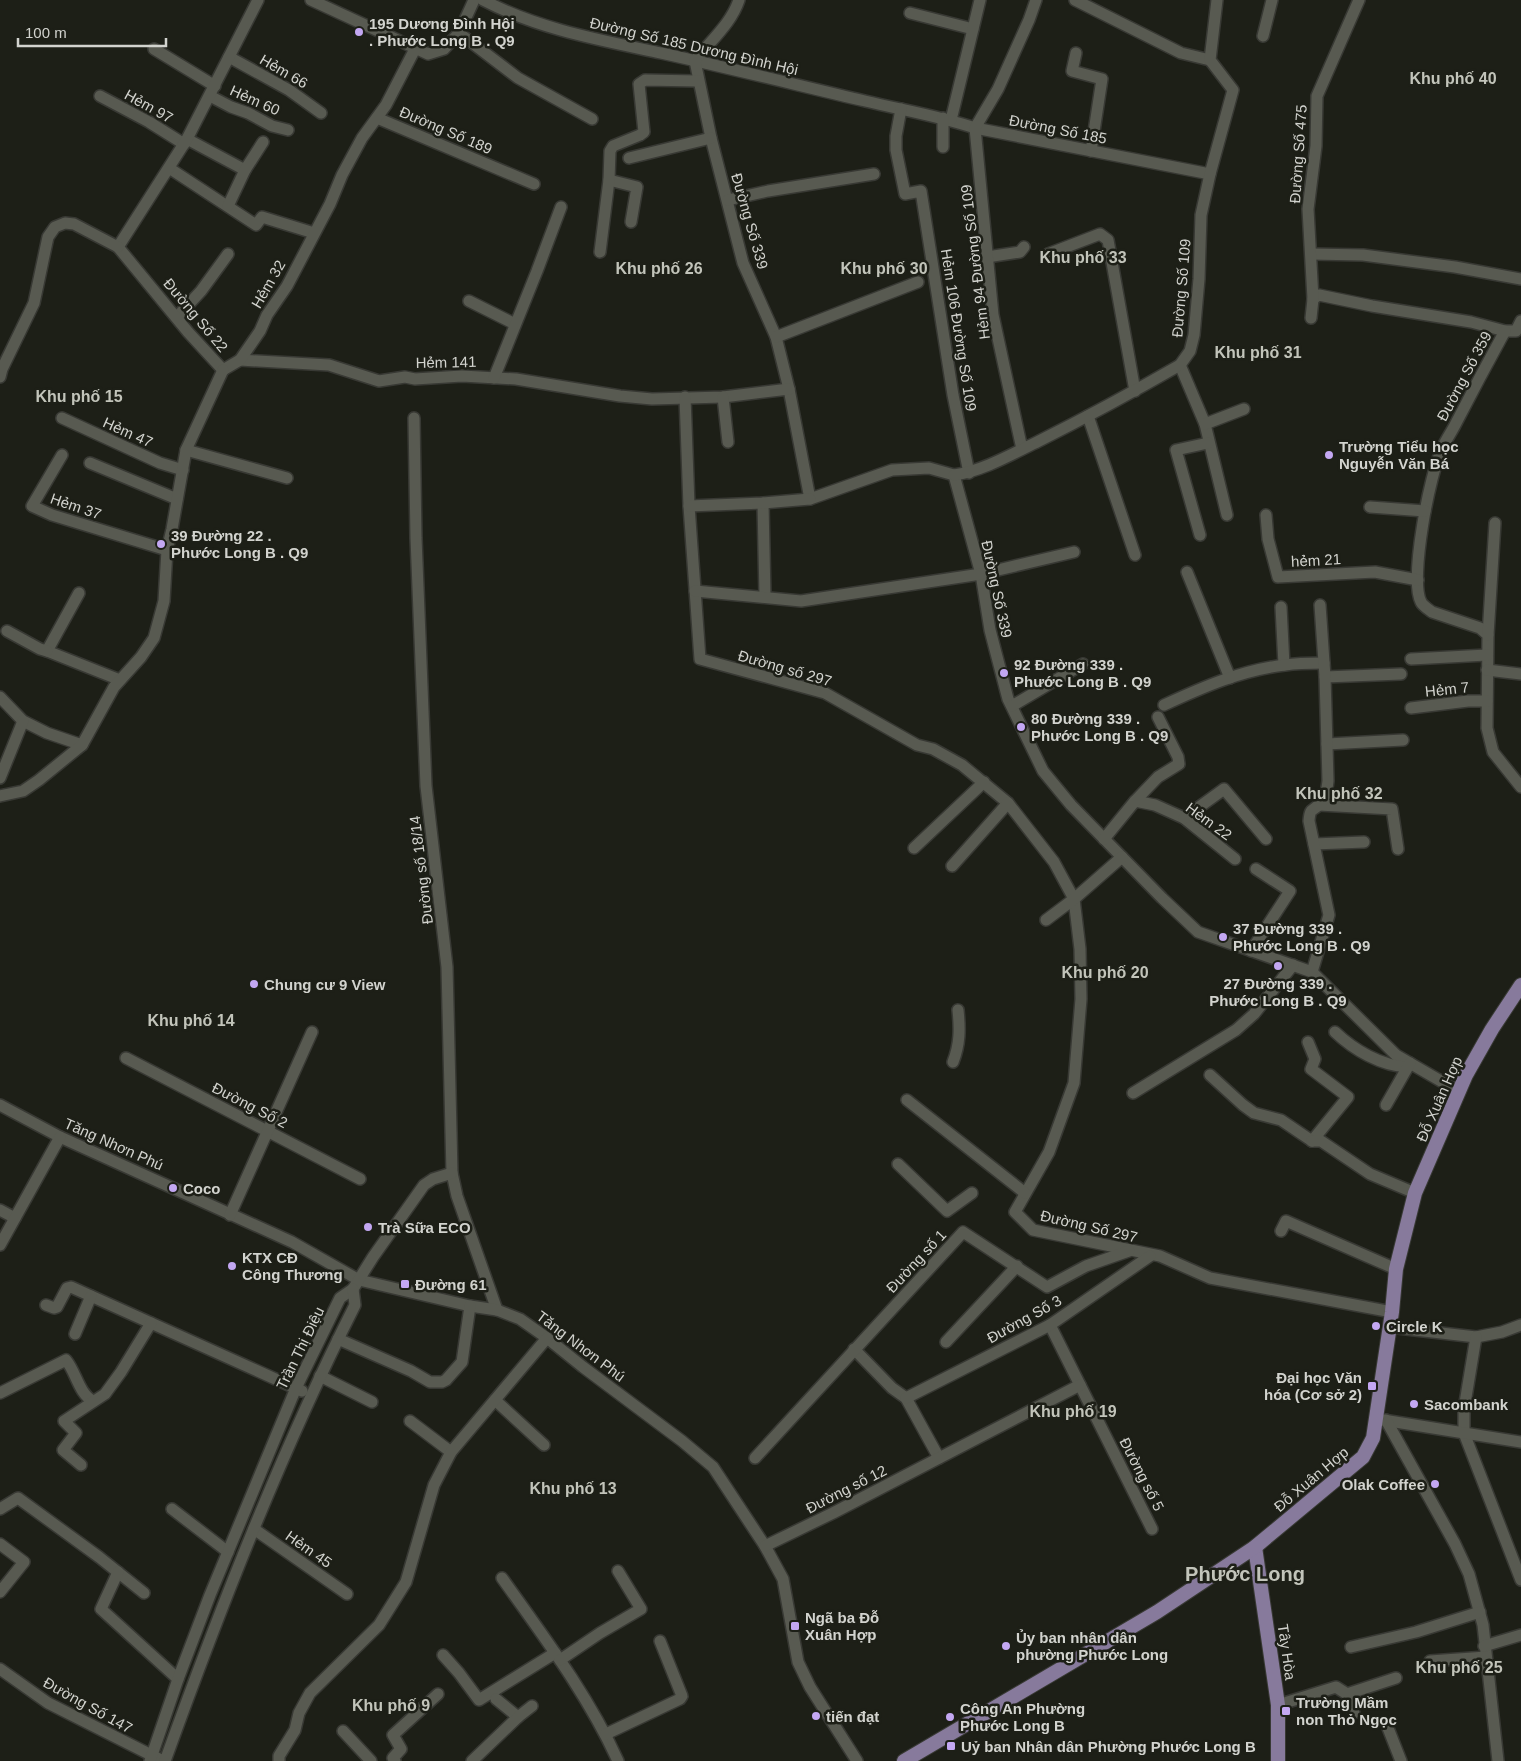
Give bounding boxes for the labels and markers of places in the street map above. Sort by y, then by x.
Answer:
place label: 195 Dương Đình Hội . Phước Long B . Q9 [369,15,515,49]
marker: 195 Dương Đình Hội . Phước Long B . Q9 [353,26,365,38]
place label: Trường Tiểu học Nguyễn Văn Bá [1339,438,1459,472]
marker: Trường Tiểu học Nguyễn Văn Bá [1323,449,1335,461]
place label: 39 Đường 22 . Phước Long B . Q9 [171,527,308,561]
marker: 39 Đường 22 . Phước Long B . Q9 [155,538,167,550]
place label: 92 Đường 339 . Phước Long B . Q9 [1014,656,1151,690]
marker: 92 Đường 339 . Phước Long B . Q9 [998,667,1010,679]
place label: 80 Đường 339 . Phước Long B . Q9 [1031,710,1168,744]
marker: 80 Đường 339 . Phước Long B . Q9 [1015,721,1027,733]
place label: 37 Đường 339 . Phước Long B . Q9 [1233,920,1370,954]
marker: 37 Đường 339 . Phước Long B . Q9 [1217,931,1229,943]
marker: 27 Đường 339 . Phước Long B . Q9 [1272,960,1284,972]
place label: 27 Đường 339 . Phước Long B . Q9 [1209,975,1347,1009]
place label: Chung cư 9 View [264,976,386,993]
marker: Chung cư 9 View [248,978,260,990]
place label: Coco [183,1180,221,1197]
marker: Coco [167,1182,179,1194]
place label: Trà Sữa ECO [378,1219,471,1236]
marker: Trà Sữa ECO [362,1221,374,1233]
place label: KTX CĐ Công Thương [242,1249,343,1283]
marker: KTX CĐ Công Thương [226,1260,238,1272]
place label: Đường 61 [415,1276,487,1293]
marker: Đường 61 [399,1278,411,1290]
place label: Circle K [1386,1318,1443,1335]
marker: Circle K [1370,1320,1382,1332]
place label: Đại học Văn hóa (Cơ sở 2) [1264,1369,1362,1403]
marker: Đại học Văn hóa (Cơ sở 2) [1366,1380,1378,1392]
place label: Sacombank [1424,1396,1509,1413]
marker: Sacombank [1408,1398,1420,1410]
place label: Olak Coffee [1342,1476,1425,1493]
marker: Olak Coffee [1429,1478,1441,1490]
place label: Ngã ba Đỗ Xuân Hợp [805,1609,879,1643]
marker: Ngã ba Đỗ Xuân Hợp [789,1620,801,1632]
place label: Ủy ban nhân dân phường Phước Long [1016,1629,1168,1663]
marker: Ủy ban nhân dân phường Phước Long [1000,1640,1012,1652]
place label: Trường Mầm non Thỏ Ngọc [1296,1694,1397,1728]
place label: Công An Phường Phước Long B [960,1700,1085,1734]
marker: Trường Mầm non Thỏ Ngọc [1280,1705,1292,1717]
place label: tiến đạt [826,1708,879,1725]
marker: tiến đạt [810,1710,822,1722]
marker: Công An Phường Phước Long B [944,1711,956,1723]
place label: Uỷ ban Nhân dân Phường Phước Long B [961,1738,1256,1755]
marker: Uỷ ban Nhân dân Phường Phước Long B [945,1740,957,1752]

